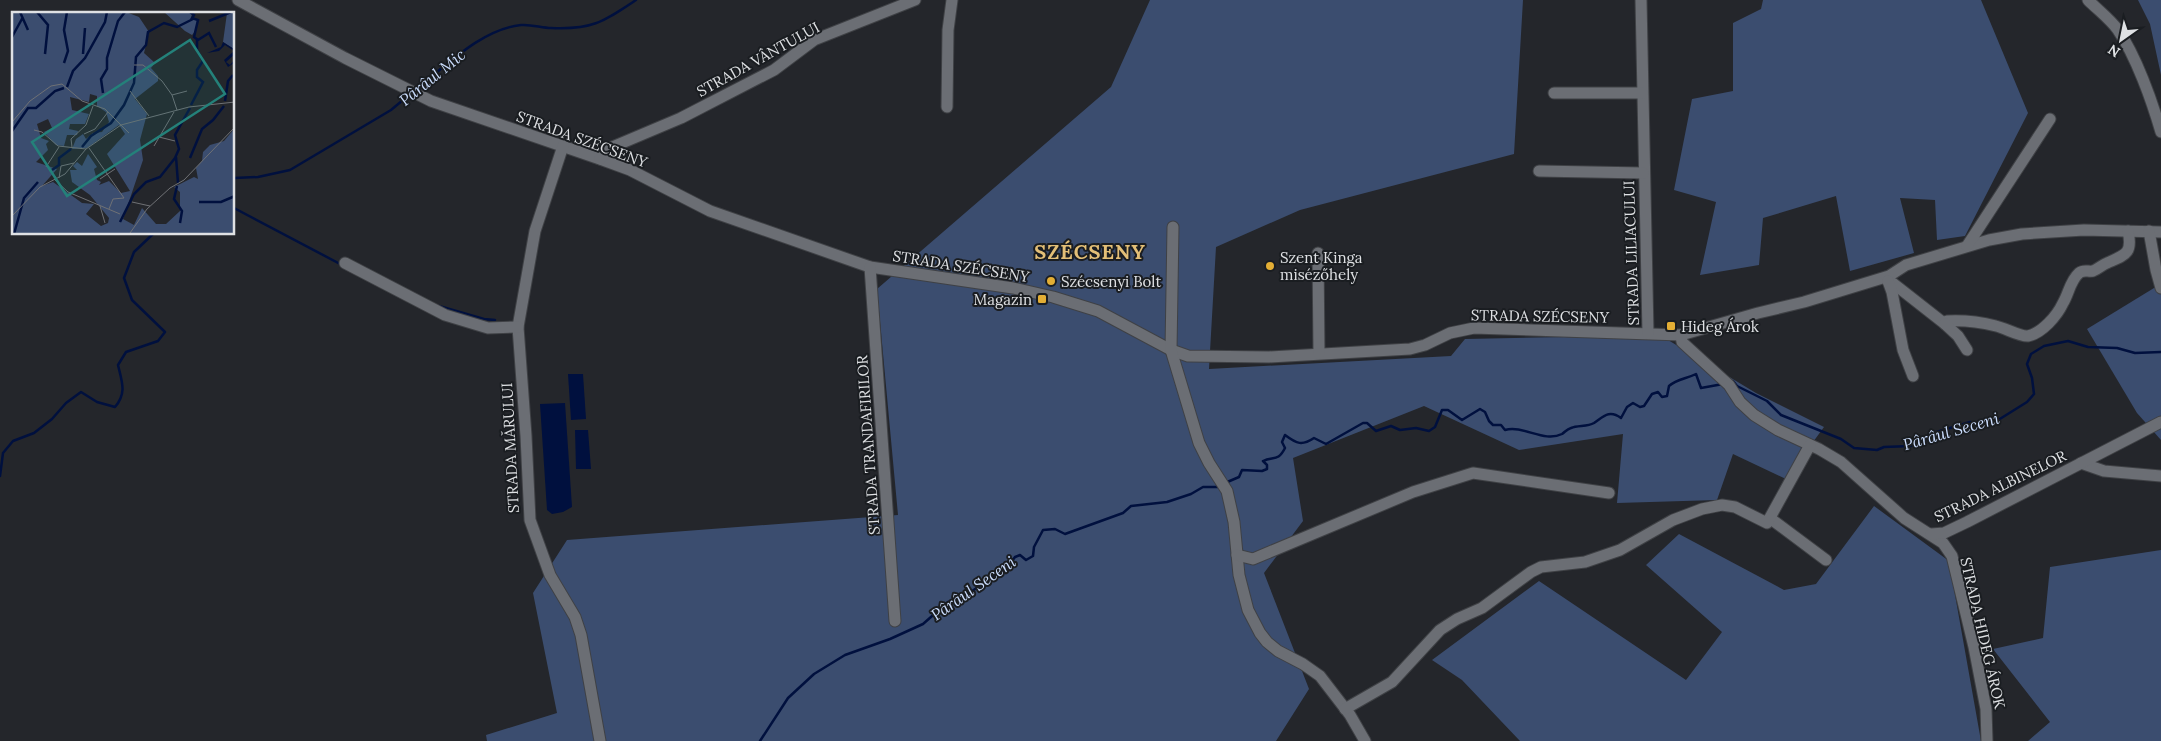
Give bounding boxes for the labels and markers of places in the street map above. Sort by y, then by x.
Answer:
place label: Szent Kinga misézőhely [1280,248,1363,284]
marker: Szent Kinga misézőhely [1264,260,1276,272]
place label: Szécsenyi Bolt [1061,272,1161,291]
marker: Szécsenyi Bolt [1045,275,1057,287]
place label: Magazin [973,290,1032,309]
marker: Magazin [1036,293,1048,305]
place label: Hideg Árok [1681,317,1759,336]
marker: Hideg Árok [1665,320,1677,332]

